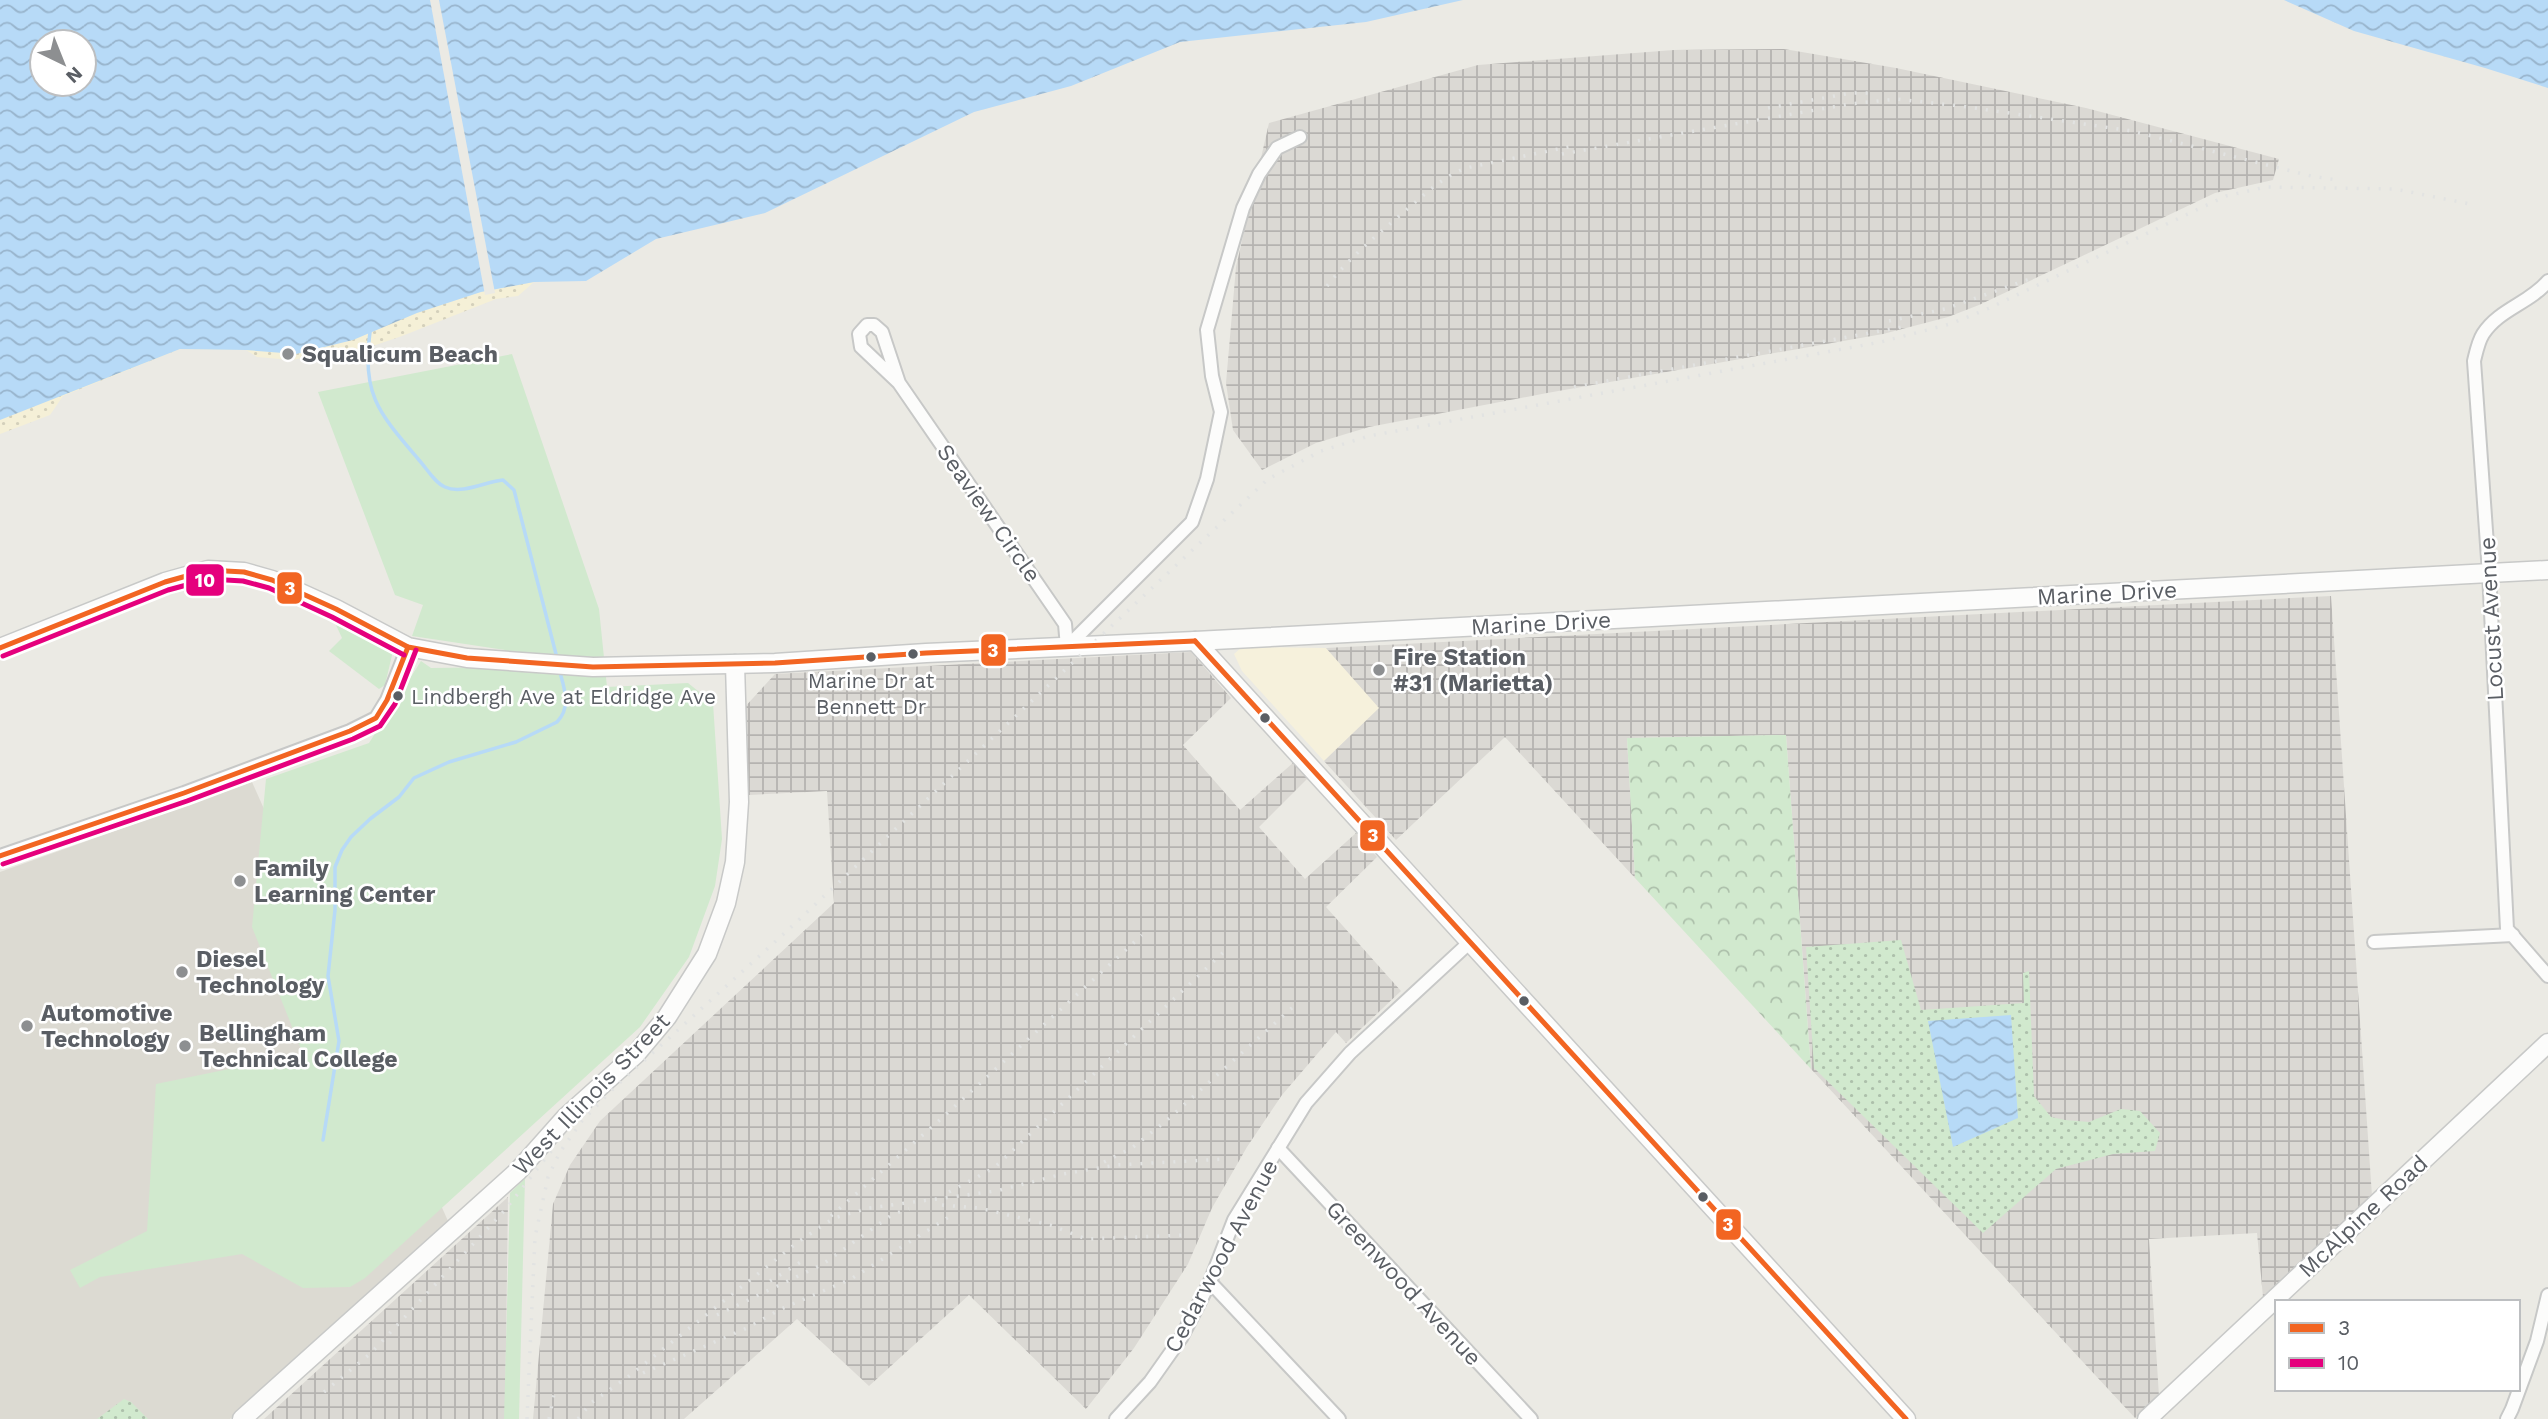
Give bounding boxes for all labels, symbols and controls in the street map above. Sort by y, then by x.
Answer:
north arrow [28,28,98,98]
text: N [61,62,87,88]
place label: Squalicum Beach [302,341,498,368]
marker: Squalicum Beach [280,346,296,362]
street label: Seaview Circle [931,439,1046,588]
street label: Locust Avenue [2474,536,2509,702]
line badge: 10 [185,563,225,597]
text: 10 [195,569,215,592]
line badge: 3 [276,571,303,605]
street label: Marine Drive [2036,576,2178,611]
text: 3 [284,577,296,600]
street label: Marine Drive [1470,606,1612,641]
line badge: 3 [980,633,1007,667]
text: 3 [987,639,999,662]
place label: Fire Station #31 (Marietta) [1393,644,1553,697]
unlabelled marker [906,647,920,661]
marker: Marine Dr at Bennett Dr [864,650,878,664]
marker: Fire Station #31 (Marietta) [1371,662,1387,678]
place label: Marine Dr at Bennett Dr [808,668,935,719]
place label: Lindbergh Ave at Eldridge Ave [411,684,716,709]
marker: Lindbergh Ave at Eldridge Ave [391,689,405,703]
unlabelled marker [1258,711,1272,725]
line badge: 3 [1359,819,1386,852]
text: 3 [1367,824,1379,847]
place label: Family Learning Center [254,855,435,908]
marker: Family Learning Center [232,873,248,889]
place label: Diesel Technology [196,946,325,999]
marker: Diesel Technology [174,964,190,980]
unlabelled marker [1517,994,1531,1008]
place label: Automotive Technology [41,1000,173,1053]
street label: West Illinois Street [507,1008,676,1181]
marker: Automotive Technology [19,1018,35,1034]
place label: Bellingham Technical College [199,1020,398,1073]
marker: Bellingham Technical College [177,1038,193,1054]
street label: McAlpine Road [2293,1150,2433,1283]
street label: Cedarwood Avenue [1159,1155,1284,1358]
unlabelled marker [1696,1190,1710,1204]
street label: Greenwood Avenue [1320,1195,1487,1371]
line badge: 3 [1715,1208,1742,1241]
text: 3 [1722,1213,1734,1236]
legend [2275,1300,2520,1391]
text: 3 [2338,1315,2350,1340]
text: 10 [2338,1350,2359,1375]

